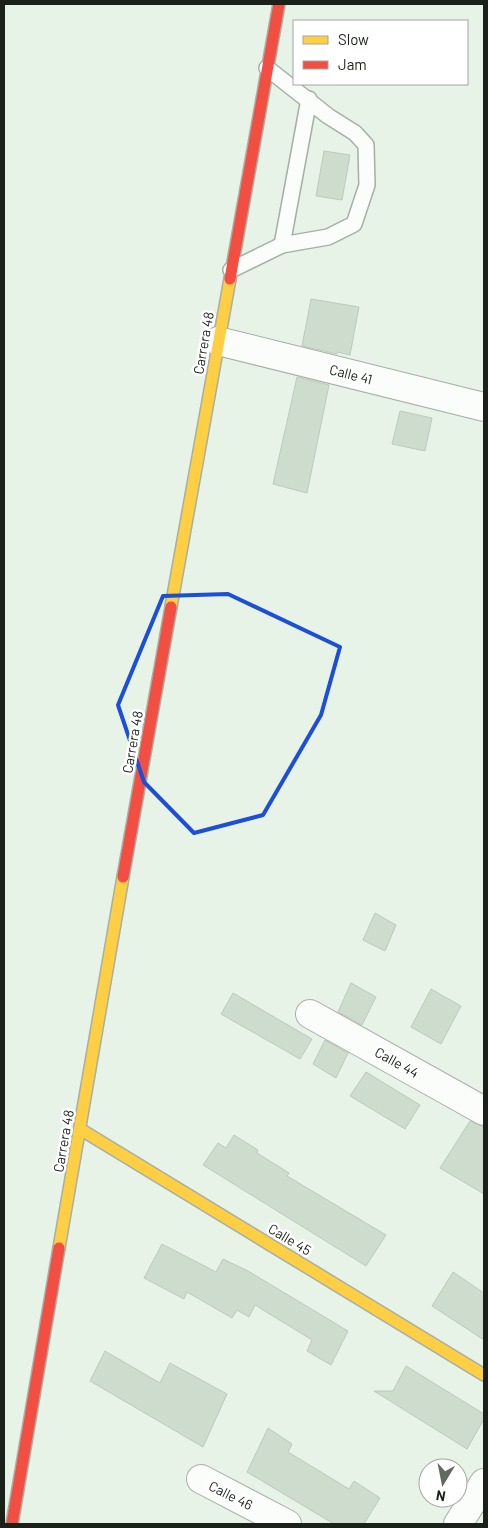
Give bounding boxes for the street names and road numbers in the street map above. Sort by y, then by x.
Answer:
street label: Carrera 48 [189,310,217,376]
street label: Calle 41 [328,360,374,388]
street label: Carrera 48 [118,709,146,775]
street label: Calle 44 [372,1043,422,1081]
street label: Carrera 48 [49,1108,77,1174]
street label: Calle 45 [265,1220,315,1258]
street label: Calle 46 [206,1477,256,1513]

